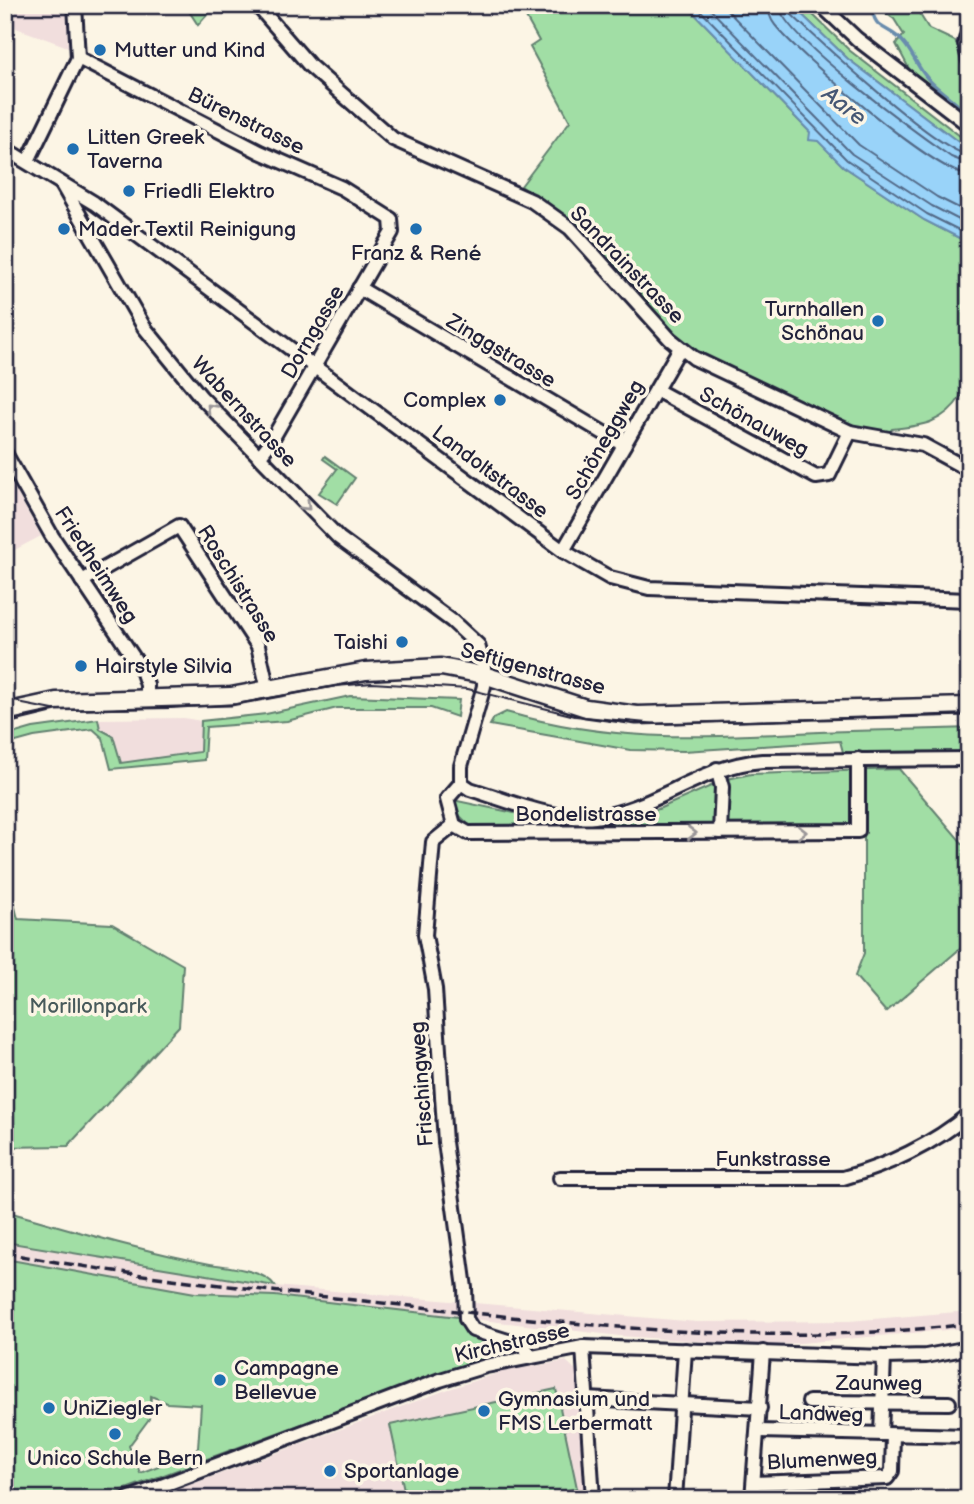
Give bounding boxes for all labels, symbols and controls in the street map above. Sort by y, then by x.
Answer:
place label: Mutter und Kind [114,38,265,63]
marker: Mutter und Kind [92,42,108,58]
water label: Aare [816,79,872,132]
street label: Bürenstrasse [184,82,308,160]
place label: Litten Greek Taverna [87,125,205,174]
marker: Litten Greek Taverna [65,141,81,157]
place label: Friedli Elektro [143,179,275,204]
marker: Friedli Elektro [121,183,137,199]
street label: Sandrainstrasse [565,201,689,329]
place label: Mader Textil Reinigung [78,217,296,242]
marker: Mader Textil Reinigung [56,221,72,237]
marker: Franz & René [408,221,424,237]
place label: Franz & René [351,241,482,266]
street label: Dorngasse [276,281,350,383]
place label: Turnhallen Schönau [765,297,864,346]
street label: Zinggstrasse [441,308,560,393]
marker: Turnhallen Schönau [870,313,886,329]
street label: Wabernstrasse [186,351,302,473]
street label: Schöneggweg [561,376,649,504]
street label: Schönauweg [695,382,813,462]
place label: Complex [403,388,486,413]
marker: Complex [492,392,508,408]
one-way arrow [207,403,220,416]
street label: Landoltstrasse [427,420,553,524]
one-way arrow [298,498,311,511]
street label: Friedheimweg [49,502,143,628]
street label: Roschistrasse [192,521,284,647]
place label: Taishi [334,630,388,655]
marker: Taishi [394,634,410,650]
street label: Seftigenstrasse [458,638,608,700]
place label: Hairstyle Silvia [95,654,233,679]
marker: Hairstyle Silvia [73,658,89,674]
street label: Bondelistrasse [515,802,657,827]
one-way arrow [797,824,808,840]
one-way arrow [686,825,697,840]
park label: Morillonpark [29,994,147,1019]
street label: Frischingweg [405,1020,439,1148]
street label: Funkstrasse [715,1147,831,1172]
street label: Kirchstrasse [452,1318,572,1368]
place label: Campagne Bellevue [234,1356,339,1405]
street label: Zaunweg [835,1371,922,1396]
marker: Campagne Bellevue [212,1372,228,1388]
place label: Gymnasium und FMS Lerbermatt [498,1387,653,1436]
place label: UniZiegler [63,1396,162,1421]
marker: UniZiegler [41,1400,57,1416]
street label: Landweg [778,1400,864,1428]
marker: Gymnasium und FMS Lerbermatt [476,1403,492,1419]
marker: Unico Schule Bern [107,1426,123,1442]
street label: Blumenweg [766,1445,878,1475]
place label: Unico Schule Bern [27,1446,203,1471]
place label: Sportanlage [344,1459,459,1484]
marker: Sportanlage [322,1463,338,1479]

